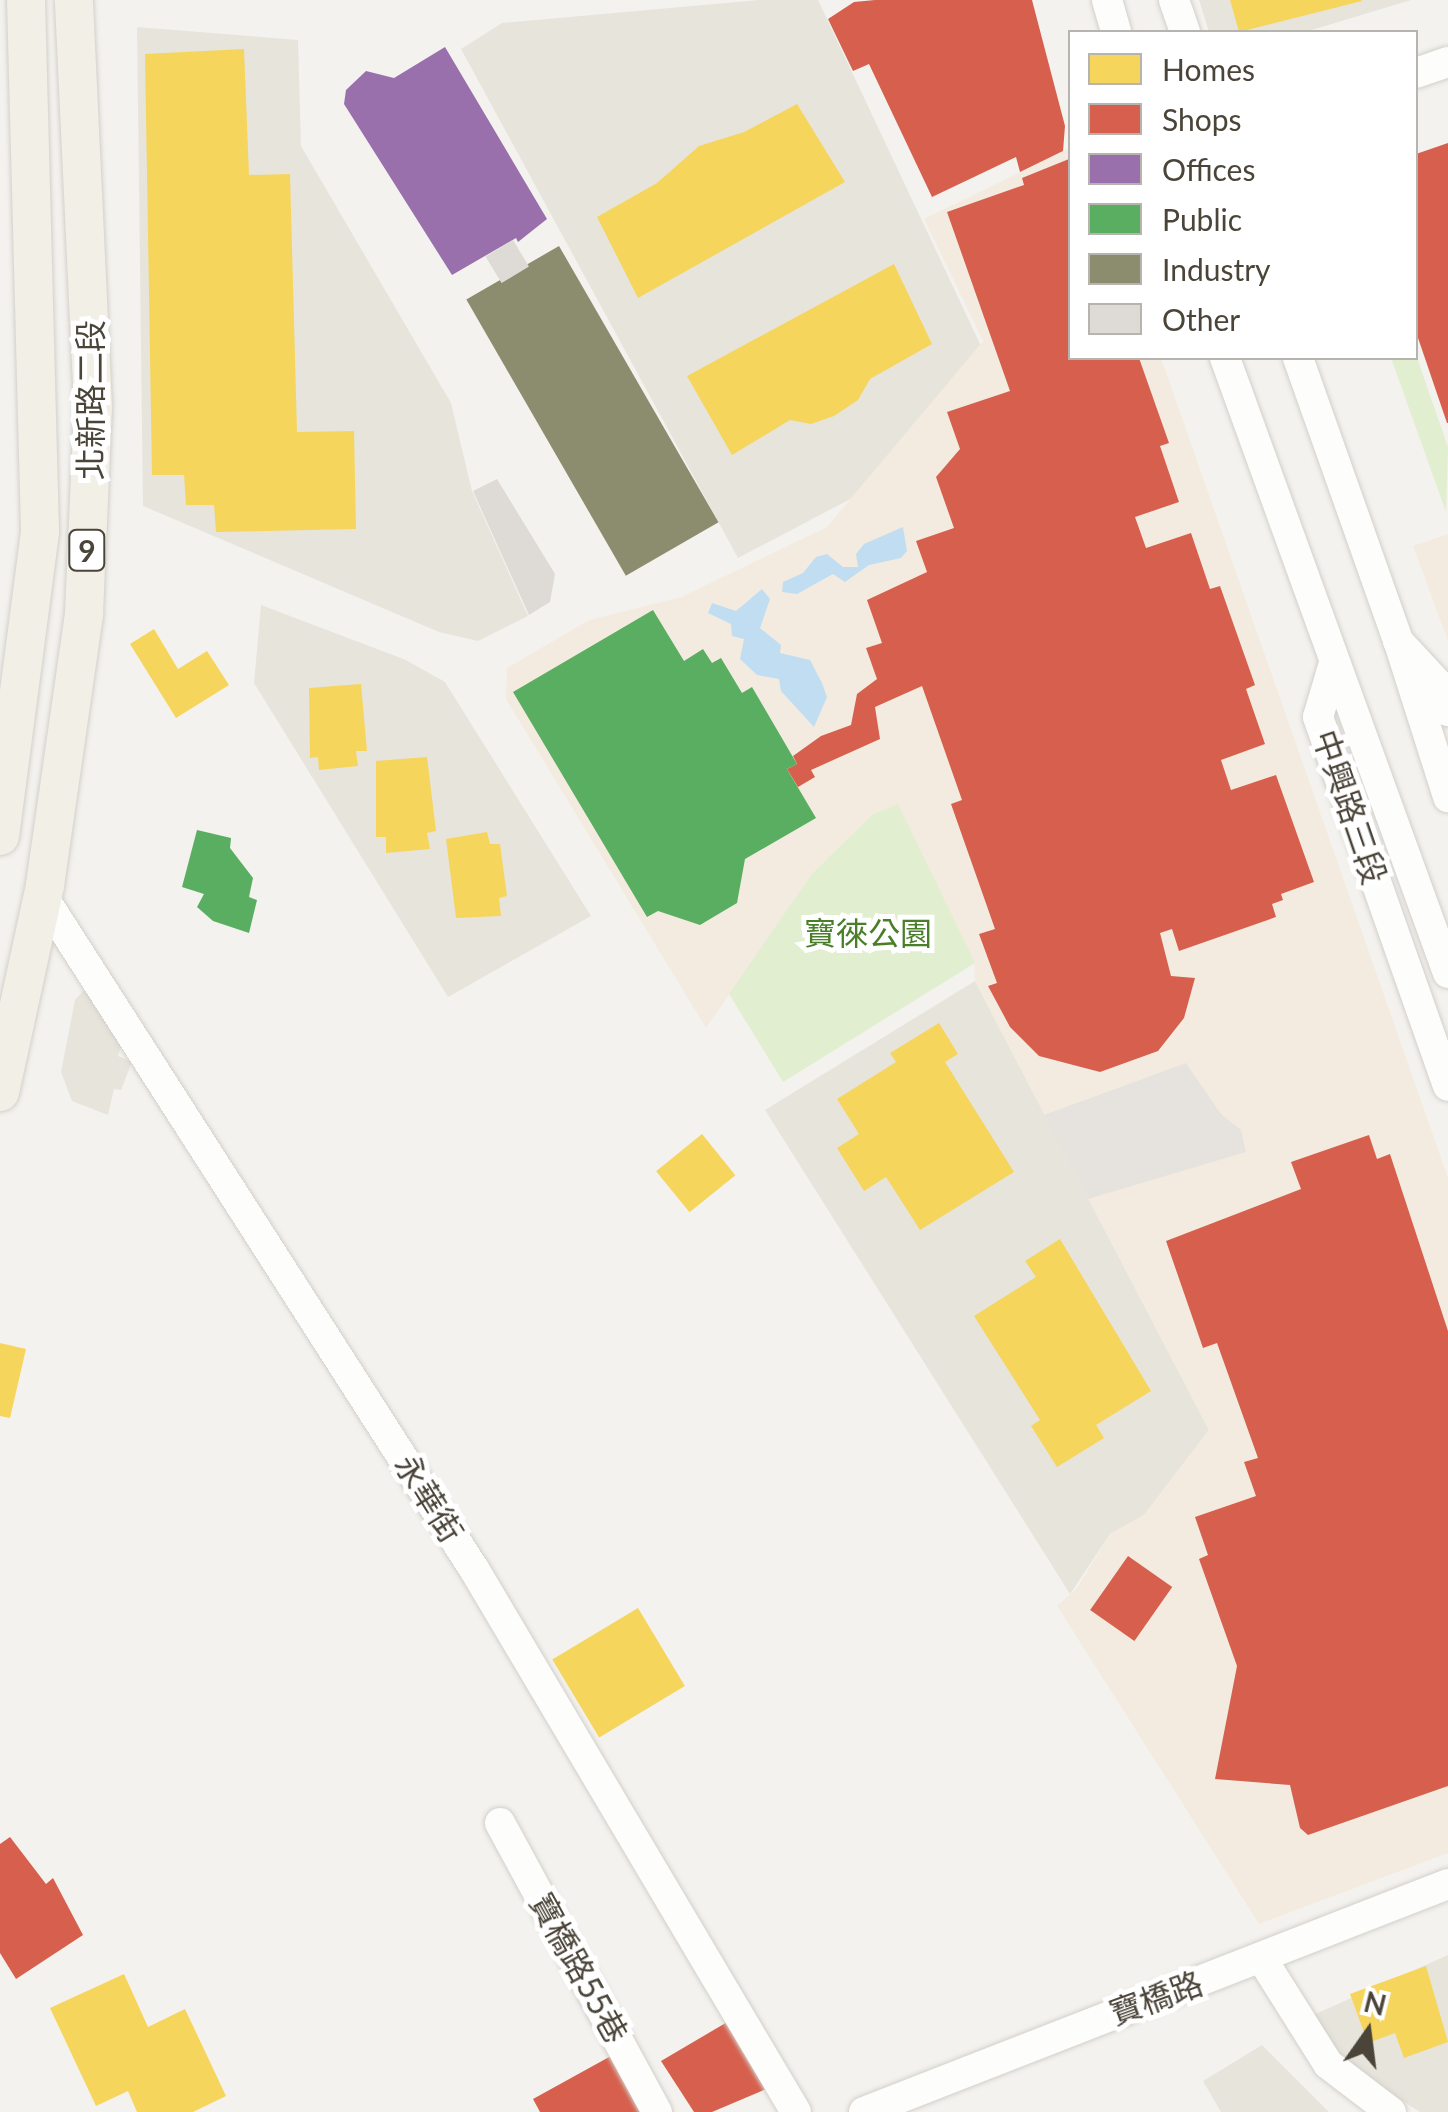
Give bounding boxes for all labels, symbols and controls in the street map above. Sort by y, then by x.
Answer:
legend [1068,30,1418,360]
text: Homes [1162,51,1255,87]
text: Shops [1162,101,1242,137]
text: Offices [1162,151,1255,187]
text: Public [1162,201,1242,237]
text: Industry [1162,251,1271,287]
text: Other [1162,301,1240,337]
street label: 北新路二段 [71,320,109,480]
road number: 9 [67,525,107,575]
street label: 中興路三段 [1306,725,1394,889]
park label: 寶徠公園 [804,914,932,952]
street label: 永華街 [387,1447,471,1549]
street label: 寶橋路55巷 [522,1886,636,2050]
street label: 寶橋路 [1104,1964,1208,2032]
north arrow [1318,1982,1418,2082]
text: N [1361,1984,1390,2022]

